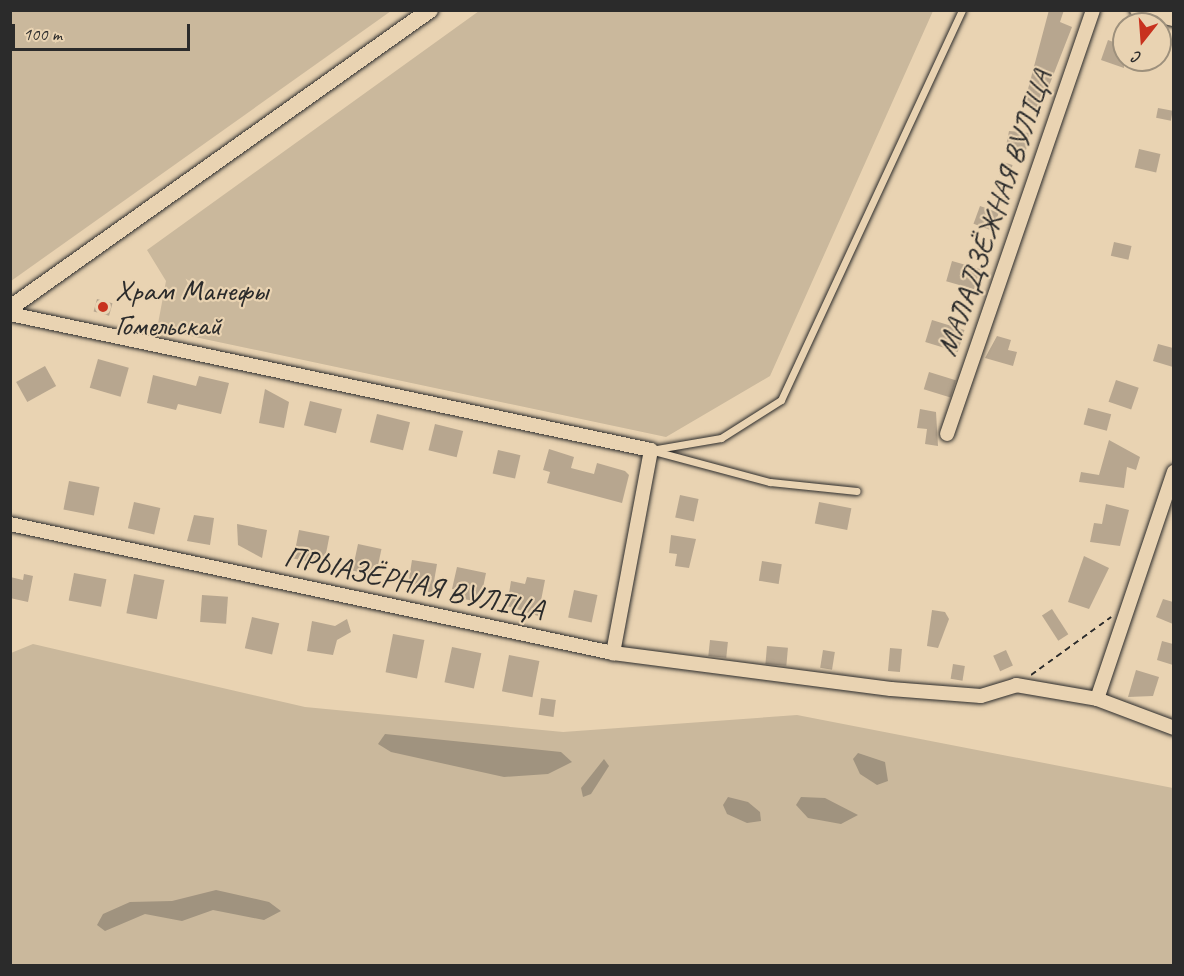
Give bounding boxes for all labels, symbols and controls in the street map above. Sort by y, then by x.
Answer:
scale bar [15,12,194,50]
north arrow [1112,12,1172,72]
text: 100 m [23,23,62,45]
text: С [1131,47,1144,68]
street label: МАЛАДЗЁЖНАЯ ВУЛІЦА [929,67,1059,359]
place label: Храм Манефы Гомельскай [115,272,268,342]
marker: Храм Манефы Гомельскай [96,300,110,314]
street label: ПРЫАЗЁРНАЯ ВУЛІЦА [282,538,546,628]

